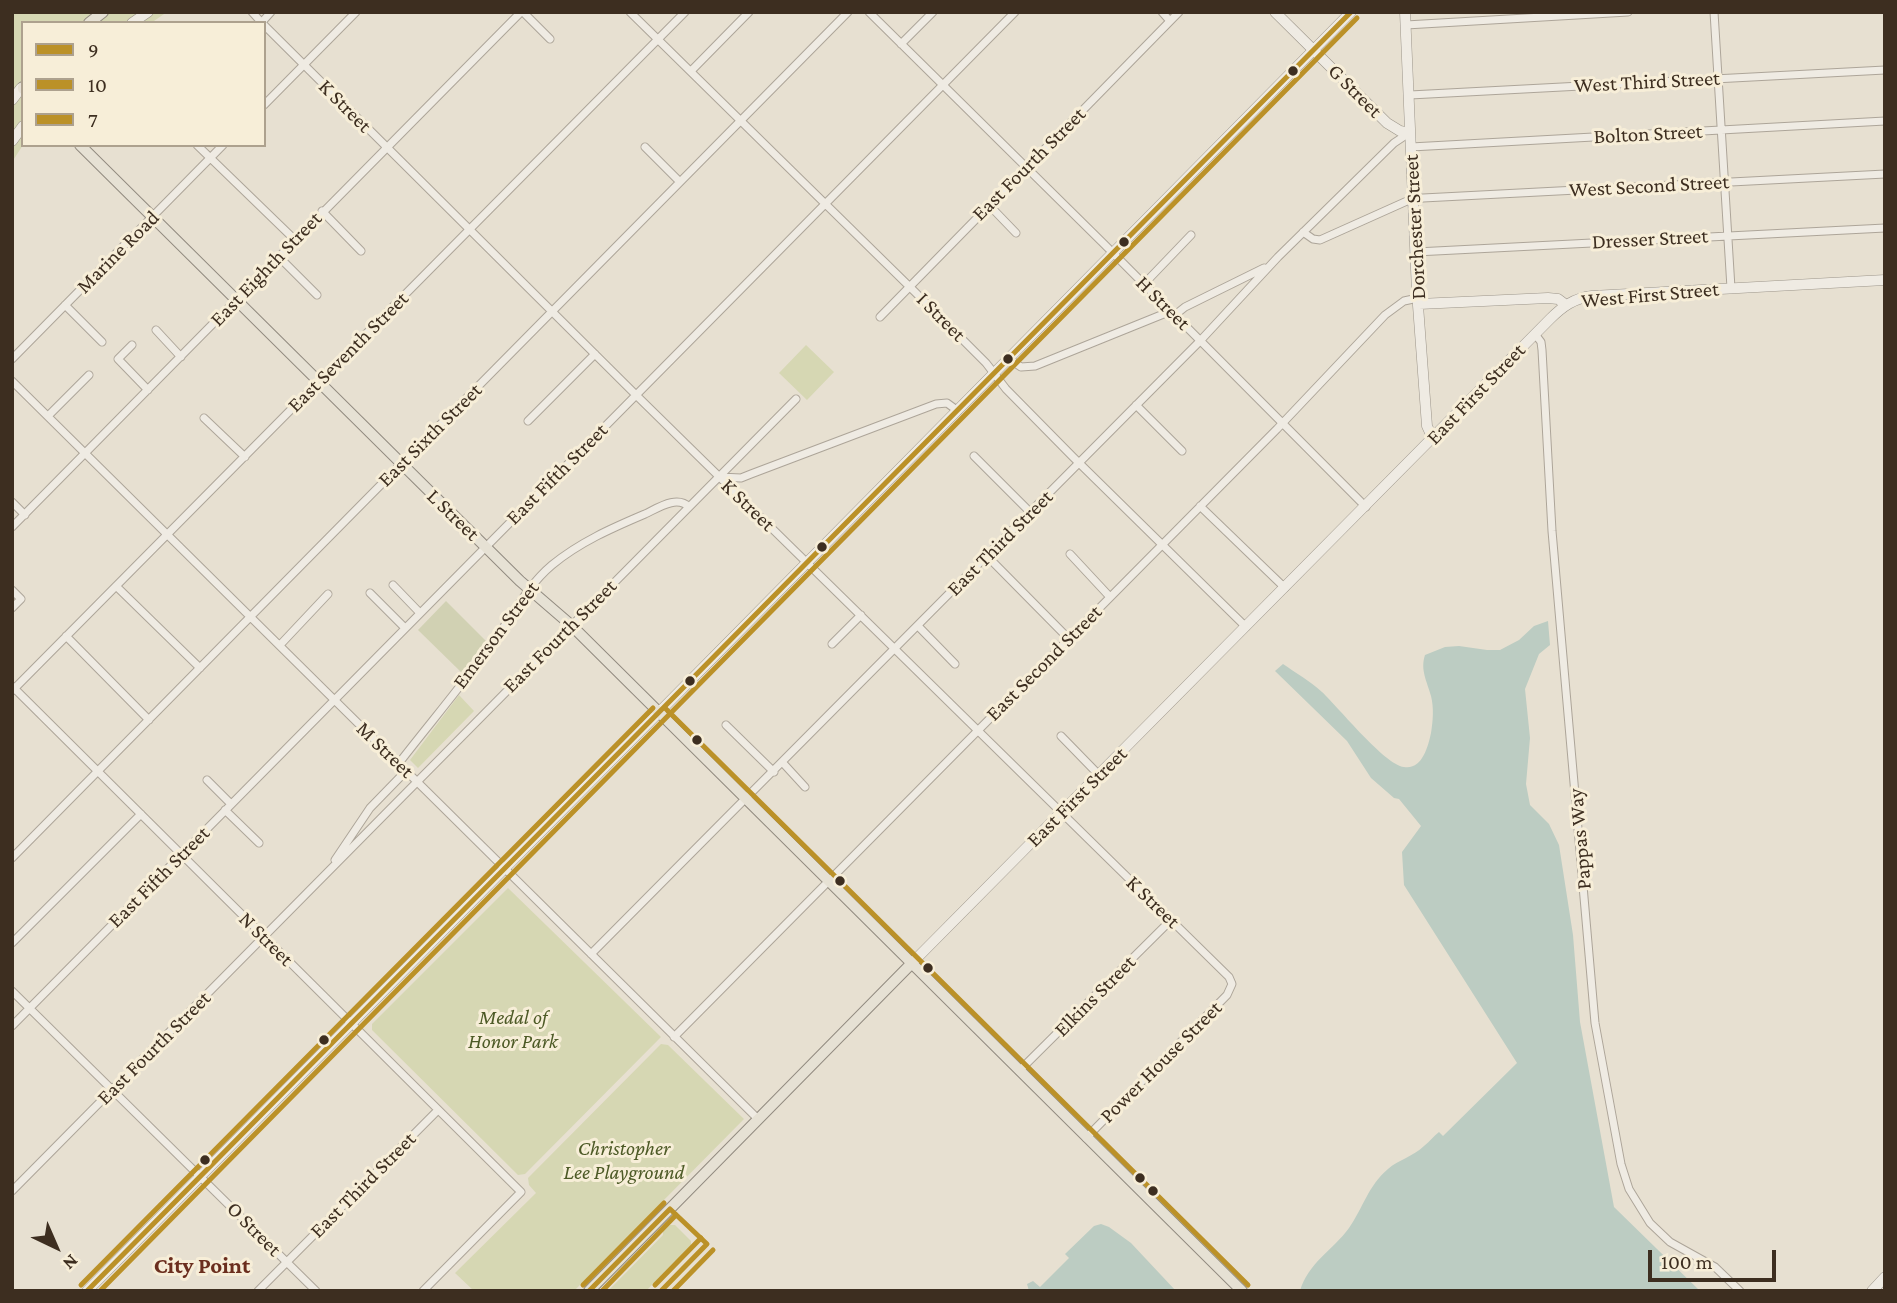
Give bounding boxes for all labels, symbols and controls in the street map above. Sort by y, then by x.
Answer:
legend [21,21,266,147]
text: 9 [88,38,99,62]
street label: G Street [1323,59,1387,123]
unlabelled marker [1286,64,1300,78]
street label: West Third Street [1573,66,1721,98]
text: 10 [88,73,107,97]
street label: K Street [313,74,377,138]
street label: East Fourth Street [967,102,1091,226]
text: 7 [88,108,98,132]
street label: Bolton Street [1593,119,1703,149]
street label: Dorchester Street [1399,154,1431,300]
street label: West Second Street [1568,169,1730,203]
street label: Marine Road [71,205,165,299]
street label: East Eighth Street [205,206,327,332]
street label: Dresser Street [1591,223,1709,255]
unlabelled marker [1117,235,1131,249]
street label: H Street [1130,270,1196,336]
street label: West First Street [1580,276,1720,314]
street label: East Seventh Street [282,286,414,418]
street label: I Street [911,287,971,347]
street label: East First Street [1421,338,1531,450]
unlabelled marker [1001,352,1015,366]
street label: East Sixth Street [373,378,487,492]
street label: East Fifth Street [501,418,613,530]
street label: K Street [716,473,780,537]
street label: L Street [421,484,485,546]
street label: East Third Street [942,485,1058,601]
unlabelled marker [815,540,829,554]
street label: East Fourth Street [498,574,622,698]
street label: Emerson Street [447,576,545,694]
street label: East Second Street [981,600,1107,726]
unlabelled marker [683,674,697,688]
street label: M Street [351,716,419,784]
unlabelled marker [690,733,704,747]
street label: East First Street [1022,742,1132,852]
street label: Pappas Way [1563,787,1597,891]
street label: East Fifth Street [103,821,215,933]
street label: K Street [1121,870,1185,934]
unlabelled marker [833,874,847,888]
street label: N Street [233,906,299,972]
street label: Elkins Street [1049,950,1141,1042]
unlabelled marker [921,961,935,975]
street label: East Fourth Street [92,986,216,1110]
street label: Power House Street [1095,996,1227,1128]
park label: Medal of Honor Park [468,1005,558,1055]
unlabelled marker [317,1033,331,1047]
street label: East Third Street [305,1127,421,1243]
park label: Christopher Lee Playground [564,1136,684,1186]
unlabelled marker [198,1153,212,1167]
unlabelled marker [1133,1171,1147,1185]
unlabelled marker [1146,1184,1160,1198]
street label: O Street [221,1196,287,1262]
north arrow [21,1212,91,1282]
scale bar [1652,1236,1780,1280]
text: N [59,1250,83,1275]
text: 100 m [1661,1250,1713,1274]
district label: City Point [154,1252,250,1280]

